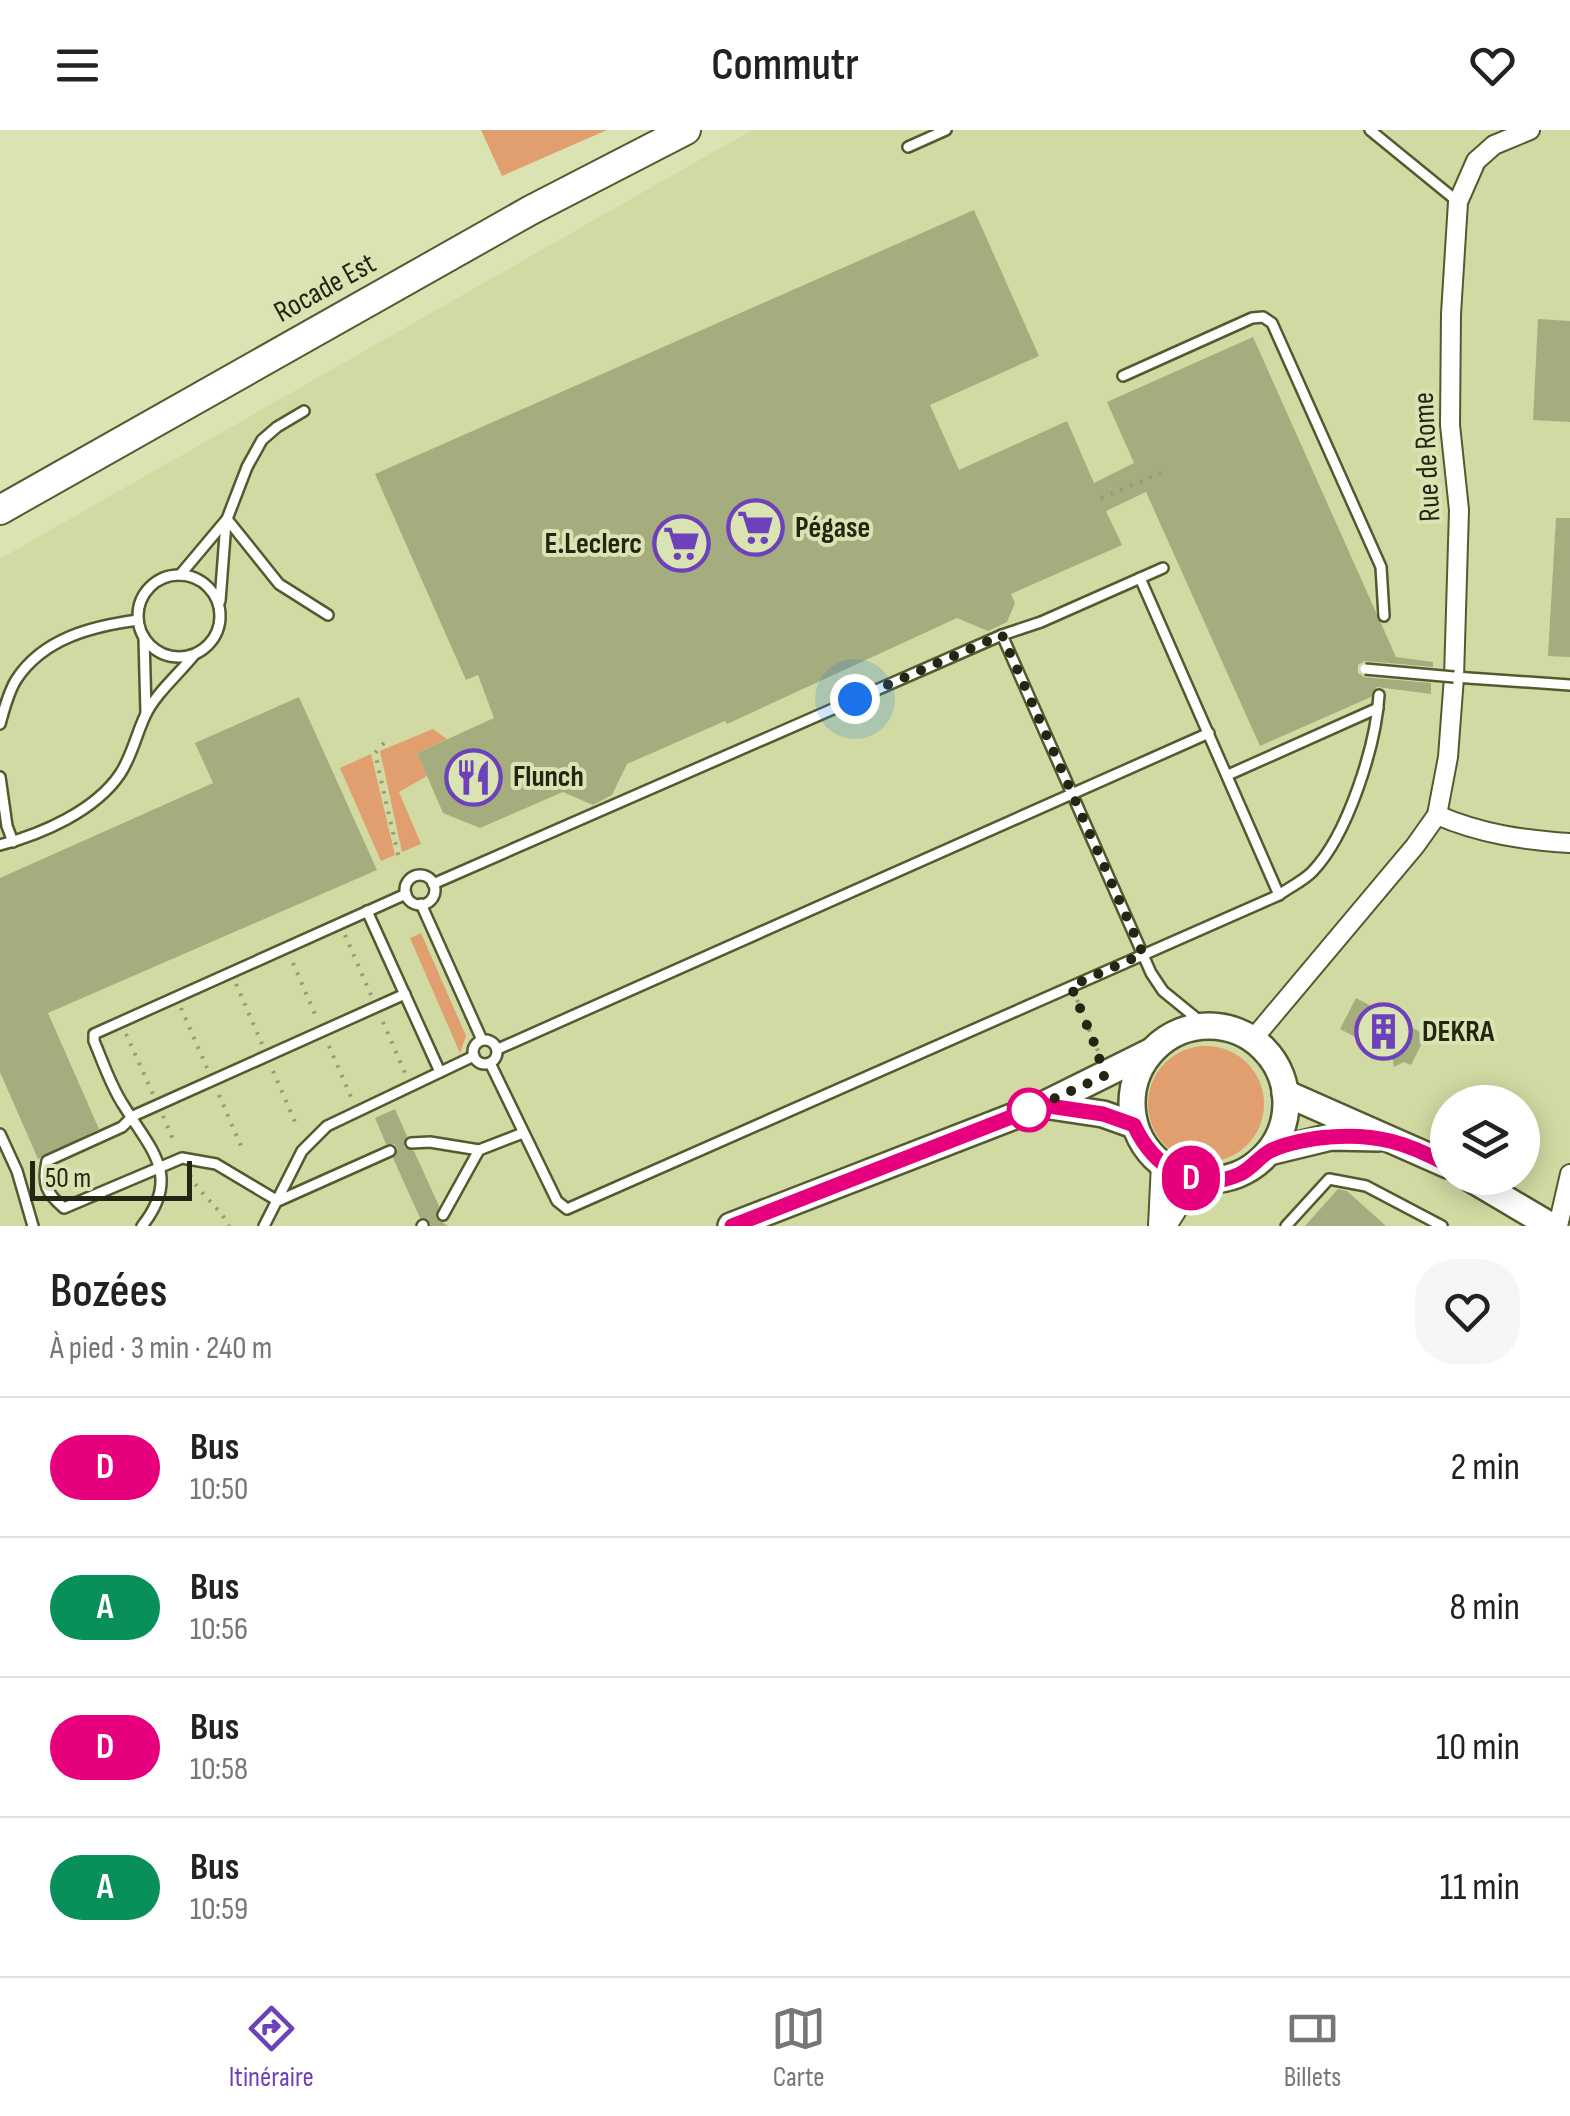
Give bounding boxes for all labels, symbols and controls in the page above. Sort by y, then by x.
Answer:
icon: menu [50,38,105,93]
text: Commutr [711,38,859,93]
icon: heart [1465,38,1520,93]
street label: Rocade Est [268,245,382,331]
street label: Rue de Rome [1406,391,1448,523]
supermarket icon: Pégase [726,498,786,558]
place label: Pégase [795,510,870,546]
supermarket icon: E.Leclerc [651,514,711,574]
place label: E.Leclerc [545,526,642,562]
your location [830,674,880,724]
restaurant icon: Flunch [444,747,504,807]
place label: Flunch [513,759,584,795]
building icon: DEKRA [1353,1002,1413,1062]
place label: DEKRA [1422,1014,1495,1050]
map controls [1430,1085,1540,1195]
button: layers [1430,1085,1540,1195]
unlabelled marker [1008,1089,1050,1131]
line badge: D [1158,1146,1224,1210]
scale bar [30,1156,192,1200]
text: D [1182,1157,1200,1200]
text: 50 m [45,1162,91,1195]
button: heart [1415,1259,1520,1364]
text: Bozées [50,1263,167,1320]
text: À pied · 3 min · 240 m [50,1329,272,1368]
text: Bus [190,1425,239,1470]
text: 2 min [1451,1445,1520,1490]
text: D [96,1446,114,1489]
text: 10:50 [190,1470,248,1509]
text: Bus [190,1565,239,1610]
text: 8 min [1450,1585,1520,1630]
text: A [97,1586,113,1629]
text: 10:56 [190,1610,248,1649]
text: Bus [190,1705,239,1750]
text: 10 min [1436,1725,1520,1770]
text: D [96,1726,114,1769]
text: 10:58 [190,1750,248,1789]
text: Bus [190,1845,239,1890]
text: 11 min [1440,1865,1520,1910]
text: A [97,1866,113,1909]
text: 10:59 [190,1890,248,1929]
tab: Itinéraire [229,2001,314,2094]
tab: Carte [771,2001,826,2094]
tab: Billets [1284,2001,1341,2094]

